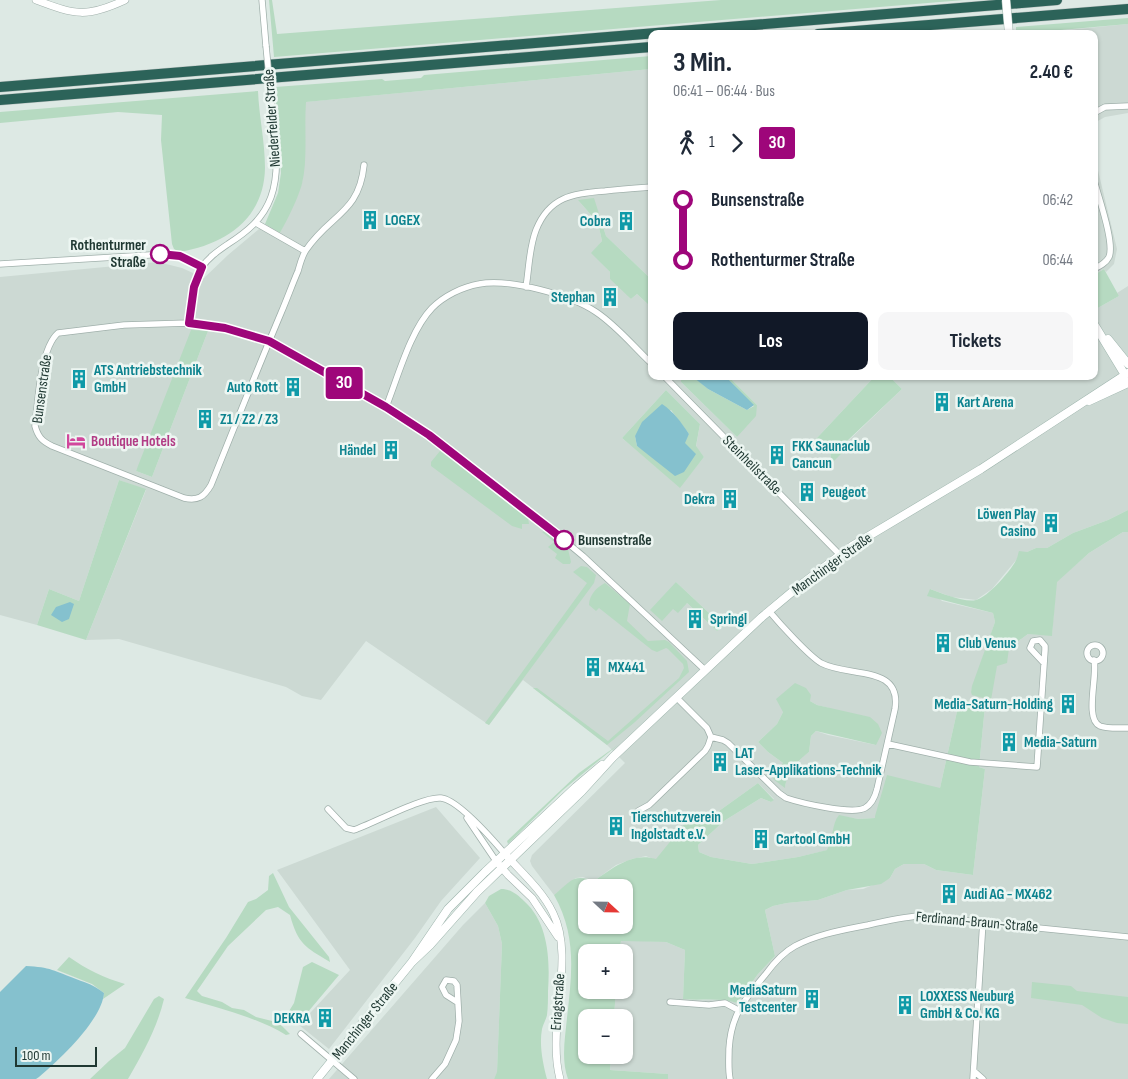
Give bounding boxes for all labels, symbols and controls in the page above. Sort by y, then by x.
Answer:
text: 3 Min. [673,46,732,79]
text: 2.40 € [1030,61,1073,84]
street label: Niederfelder Straße [259,68,285,168]
text: 06:41 – 06:44 · Bus [673,82,775,101]
icon: walk [673,129,701,157]
icon: forward [723,129,751,157]
text: 30 [769,132,785,153]
text: 1 [709,133,715,152]
text: Bunsenstraße [711,189,804,212]
text: 06:42 [1042,191,1073,210]
building icon: LOGEX [359,209,381,231]
building icon: Cobra [615,210,637,232]
place label: LOGEX [385,211,420,230]
place label: Cobra [580,212,611,231]
place label: Rothenturmer Straße [70,236,146,272]
marker: Rothenturmer Straße [150,244,170,264]
text: Rothenturmer Straße [711,249,855,272]
text: 06:44 [1042,251,1073,270]
building icon: Stephan [599,286,621,308]
place label: Stephan [551,288,595,307]
button: Los [673,312,868,370]
button: Tickets [878,312,1073,370]
street label: Bunsenstraße [28,353,56,425]
place label: ATS Antriebstechnik GmbH [93,361,202,397]
line badge: 30 [322,367,366,399]
building icon: ATS Antriebstechnik GmbH [68,368,90,390]
text: 30 [336,372,352,393]
building icon: Auto Rott [282,376,304,398]
place label: Auto Rott [226,378,278,397]
building icon: Kart Arena [931,391,953,413]
place label: Kart Arena [957,393,1014,412]
building icon: Z1 / Z2 / Z3 [194,408,216,430]
place label: Z1 / Z2 / Z3 [220,410,279,429]
hotel icon: Boutique Hotels [65,430,87,452]
street label: Steinheilstraße [718,431,786,499]
place label: Boutique Hotels [91,432,176,451]
place label: FKK Saunaclub Cancun [792,437,870,473]
building icon: Händel [380,439,402,461]
place label: Händel [339,441,376,460]
building icon: FKK Saunaclub Cancun [766,444,788,466]
building icon: Peugeot [796,481,818,503]
place label: Peugeot [822,483,866,502]
building icon: Dekra [719,488,741,510]
place label: Dekra [684,490,715,509]
place label: Löwen Play Casino [977,505,1037,541]
building icon: Löwen Play Casino [1040,512,1062,534]
street label: Manchinger Straße [788,529,876,599]
marker: Bunsenstraße [554,530,574,550]
place label: Bunsenstraße [578,531,652,550]
building icon: Springl [684,608,706,630]
place label: Springl [710,610,747,629]
building icon: Club Venus [932,632,954,654]
place label: Club Venus [958,634,1017,653]
building icon: MX441 [582,656,604,678]
place label: MX441 [608,658,645,677]
building icon: Media-Saturn-Holding [1057,693,1079,715]
place label: Media-Saturn-Holding [934,695,1054,714]
building icon: Media-Saturn [998,731,1020,753]
place label: Media-Saturn [1024,733,1097,752]
place label: LAT Laser-Applikations-Technik [735,744,882,780]
building icon: LAT Laser-Applikations-Technik [709,751,731,773]
place label: Tierschutzverein Ingolstadt e.V. [631,808,721,844]
building icon: Tierschutzverein Ingolstadt e.V. [605,815,627,837]
building icon: Cartool GmbH [750,828,772,850]
place label: Cartool GmbH [776,830,850,849]
north arrow [578,879,632,934]
map controls [578,879,633,1064]
building icon: Audi AG - MX462 [938,883,960,905]
place label: Audi AG - MX462 [963,885,1052,904]
street label: Ferdinand-Braun-Straße [915,907,1039,937]
button: + [578,944,633,999]
street label: Eriagstraße [547,973,569,1031]
street label: Manchinger Straße [328,978,402,1064]
place label: MediaSaturn Testcenter [730,981,797,1017]
place label: LOXXESS Neuburg GmbH & Co. KG [920,987,1015,1023]
building icon: MediaSaturn Testcenter [801,988,823,1010]
building icon: LOXXESS Neuburg GmbH & Co. KG [894,994,916,1016]
building icon: DEKRA [314,1007,336,1029]
place label: DEKRA [274,1009,311,1028]
button: − [578,1009,633,1064]
scale bar [15,1044,98,1067]
text: 100 m [22,1047,51,1064]

